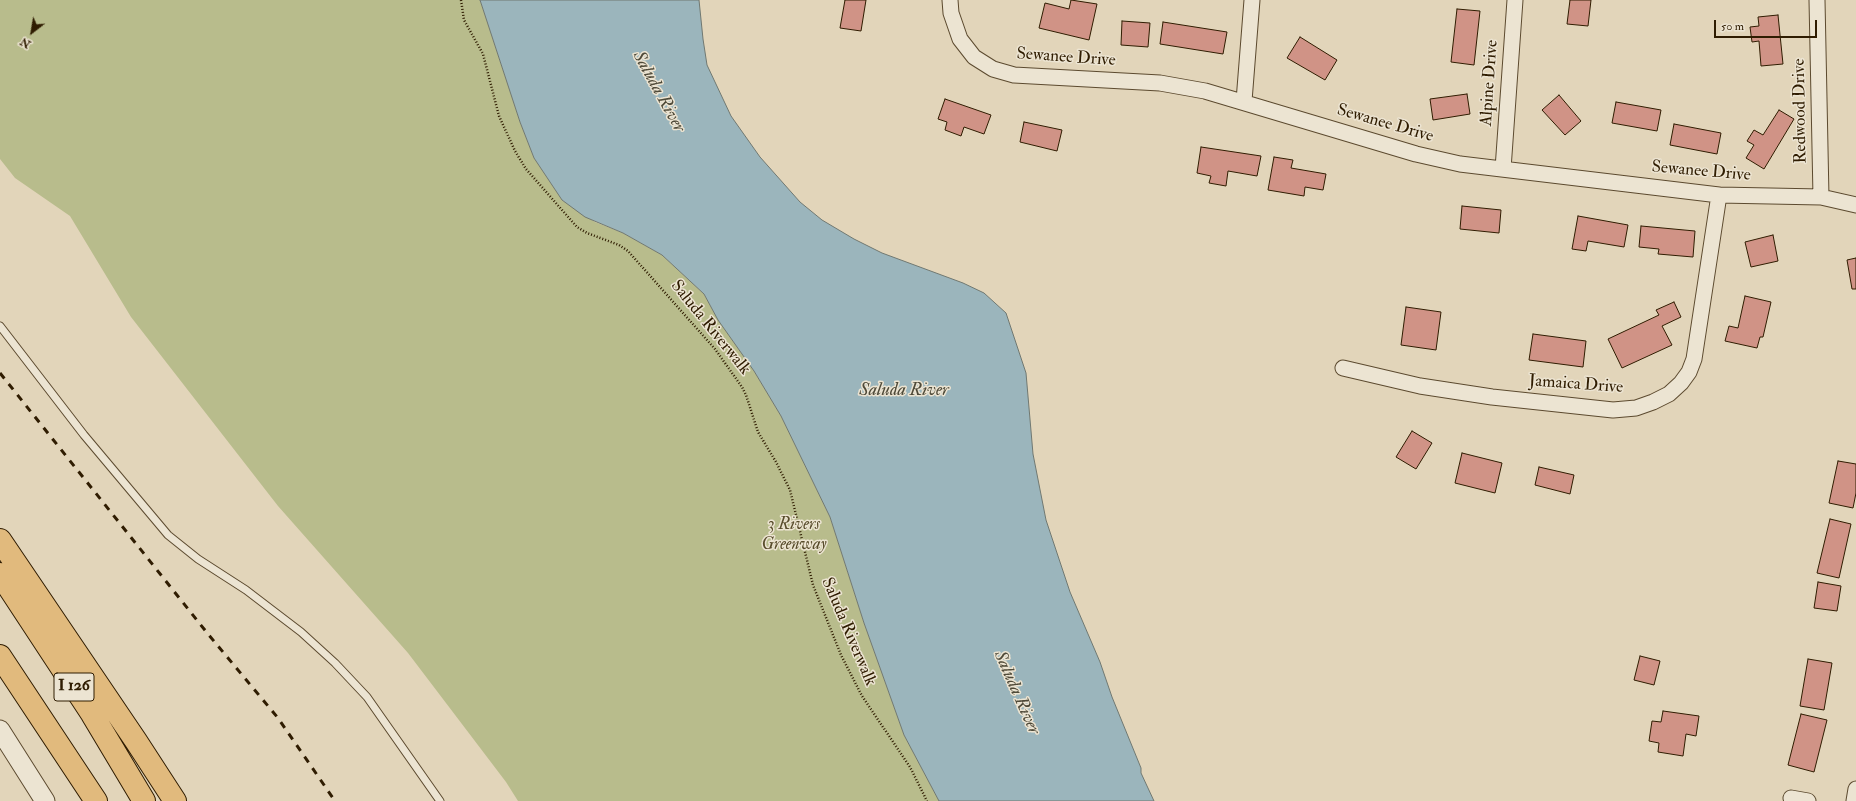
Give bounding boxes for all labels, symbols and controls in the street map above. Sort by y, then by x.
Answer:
north arrow [12,12,52,52]
scale bar [1716,12,1819,38]
text: 50 m [1721,19,1744,34]
text: N [18,35,33,51]
street label: Alpine Drive [1477,39,1503,127]
street label: Sewanee Drive [1016,44,1116,72]
water label: Saluda River [627,48,689,136]
street label: Redwood Drive [1790,58,1812,164]
street label: Sewanee Drive [1334,100,1436,148]
street label: Sewanee Drive [1651,158,1751,186]
street label: Saluda Riverwalk [666,277,754,379]
street label: Jamaica Drive [1528,372,1624,398]
water label: Saluda River [859,380,949,402]
park label: 3 Rivers Greenway [762,515,826,555]
street label: Saluda Riverwalk [816,575,880,689]
water label: Saluda River [988,648,1044,738]
road number: I 126 [54,673,94,701]

